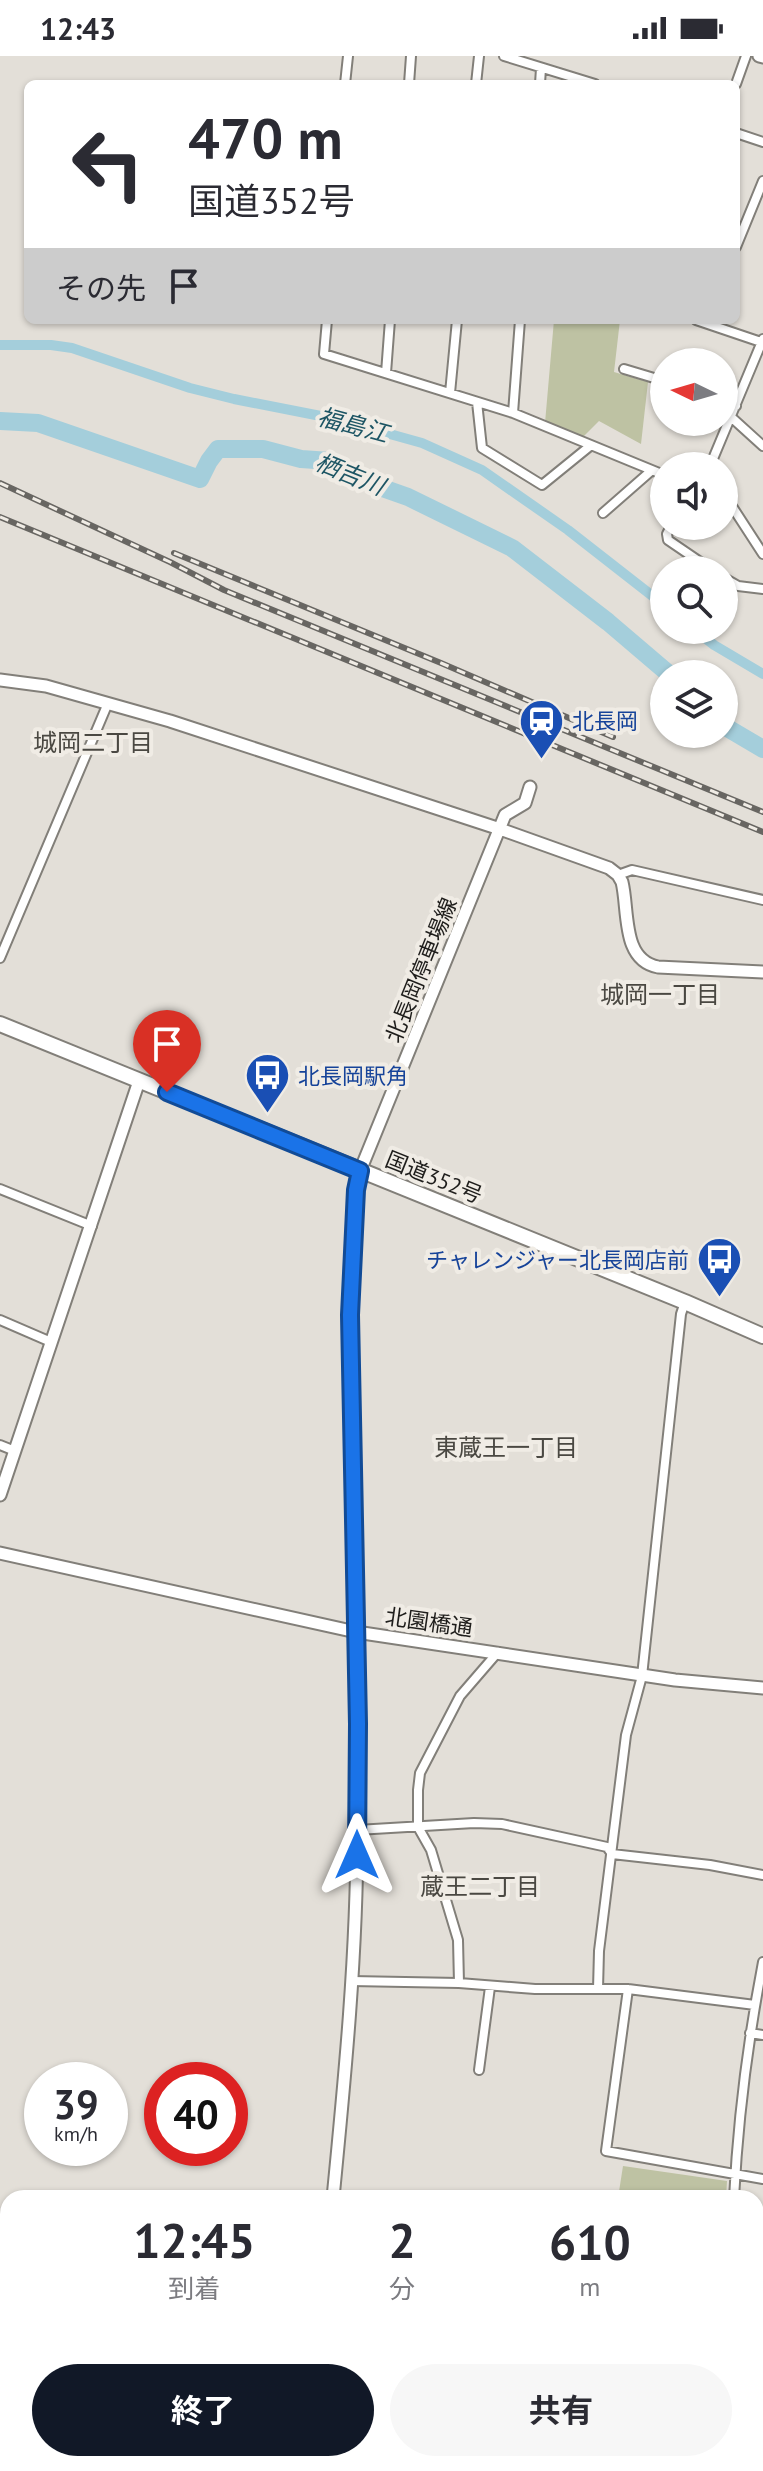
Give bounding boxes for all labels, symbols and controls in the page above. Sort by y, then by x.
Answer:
text: 12:43 [40,9,116,48]
text: 470 m [188,102,343,174]
icon: left [56,112,160,216]
text: 国道352号 [188,177,355,224]
icon: arrive [162,264,206,308]
text: その先 [56,268,146,307]
north arrow [650,348,738,436]
map controls [650,348,738,748]
water label: 福島江 [314,401,395,450]
water label: 栖吉川 [311,446,392,503]
button: sound [650,452,738,540]
button: search [650,556,738,644]
button: layers [650,660,738,748]
station icon: 北長岡 [517,697,565,760]
place label: 北長岡 [572,707,638,735]
district label: 城岡二丁目 [33,727,153,758]
street label: 北長岡停車場線 [379,893,463,1047]
district label: 城岡一丁目 [600,979,720,1010]
pin [133,1010,201,1092]
icon: arrive [145,1022,189,1066]
bus stop icon: 北長岡駅角 [243,1052,291,1115]
place label: 北長岡駅角 [298,1062,408,1090]
street label: 国道352号 [381,1145,487,1209]
bus stop icon: チャレンジャー北長岡店前 [696,1236,744,1299]
place label: チャレンジャー北長岡店前 [426,1246,689,1274]
district label: 東蔵王一丁目 [434,1432,578,1463]
street label: 北園橋通 [383,1602,475,1642]
position arrow [315,1813,399,1897]
district label: 蔵王二丁目 [420,1871,540,1902]
speed limit sign: 40 [144,2062,248,2166]
text: 39 [53,2078,99,2130]
text: km/h [54,2121,98,2147]
text: 12:45 [133,2209,255,2271]
text: 2 [388,2209,416,2271]
text: 610 [549,2211,631,2273]
text: m [579,2270,600,2303]
text: 到着 [168,2272,220,2305]
text: 分 [389,2272,415,2305]
button: 終了 [32,2364,374,2456]
button: 共有 [390,2364,732,2456]

